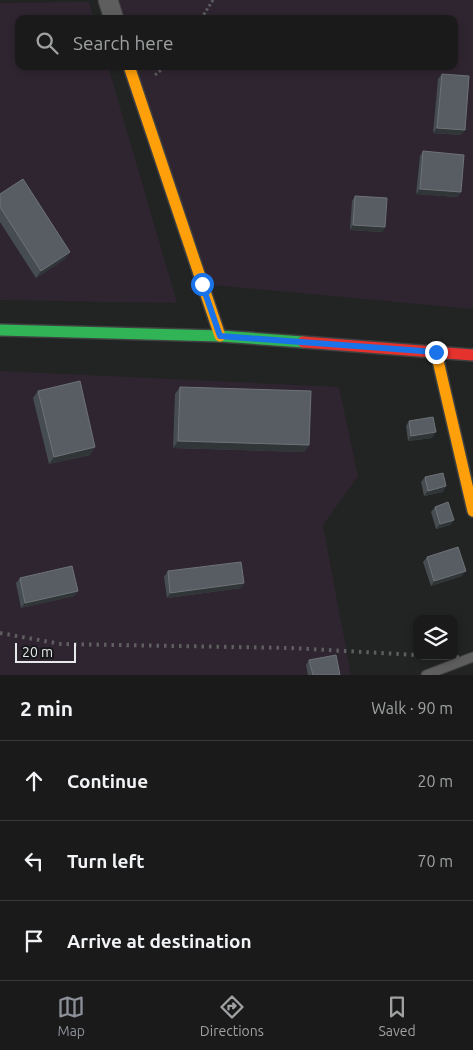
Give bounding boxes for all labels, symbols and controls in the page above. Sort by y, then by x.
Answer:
search box [15,15,458,70]
icon: search [33,29,61,57]
text: Search here [73,32,173,54]
route start [191,273,214,296]
route end [425,341,448,364]
map controls [413,615,458,660]
button: layers [413,615,458,660]
scale bar [15,640,76,663]
text: 20 m [22,644,53,660]
text: 2 min [20,696,73,720]
text: Walk · 90 m [371,699,453,717]
icon: ahead [20,767,48,795]
text: Continue [67,770,148,792]
text: 20 m [417,772,453,790]
icon: left [20,847,48,875]
text: Turn left [67,850,145,872]
text: 70 m [417,852,453,870]
icon: arrive [20,927,48,955]
text: Arrive at destination [67,930,252,952]
tab: Map [57,993,85,1039]
tab: Directions [200,993,264,1039]
tab: Saved [378,993,416,1039]

